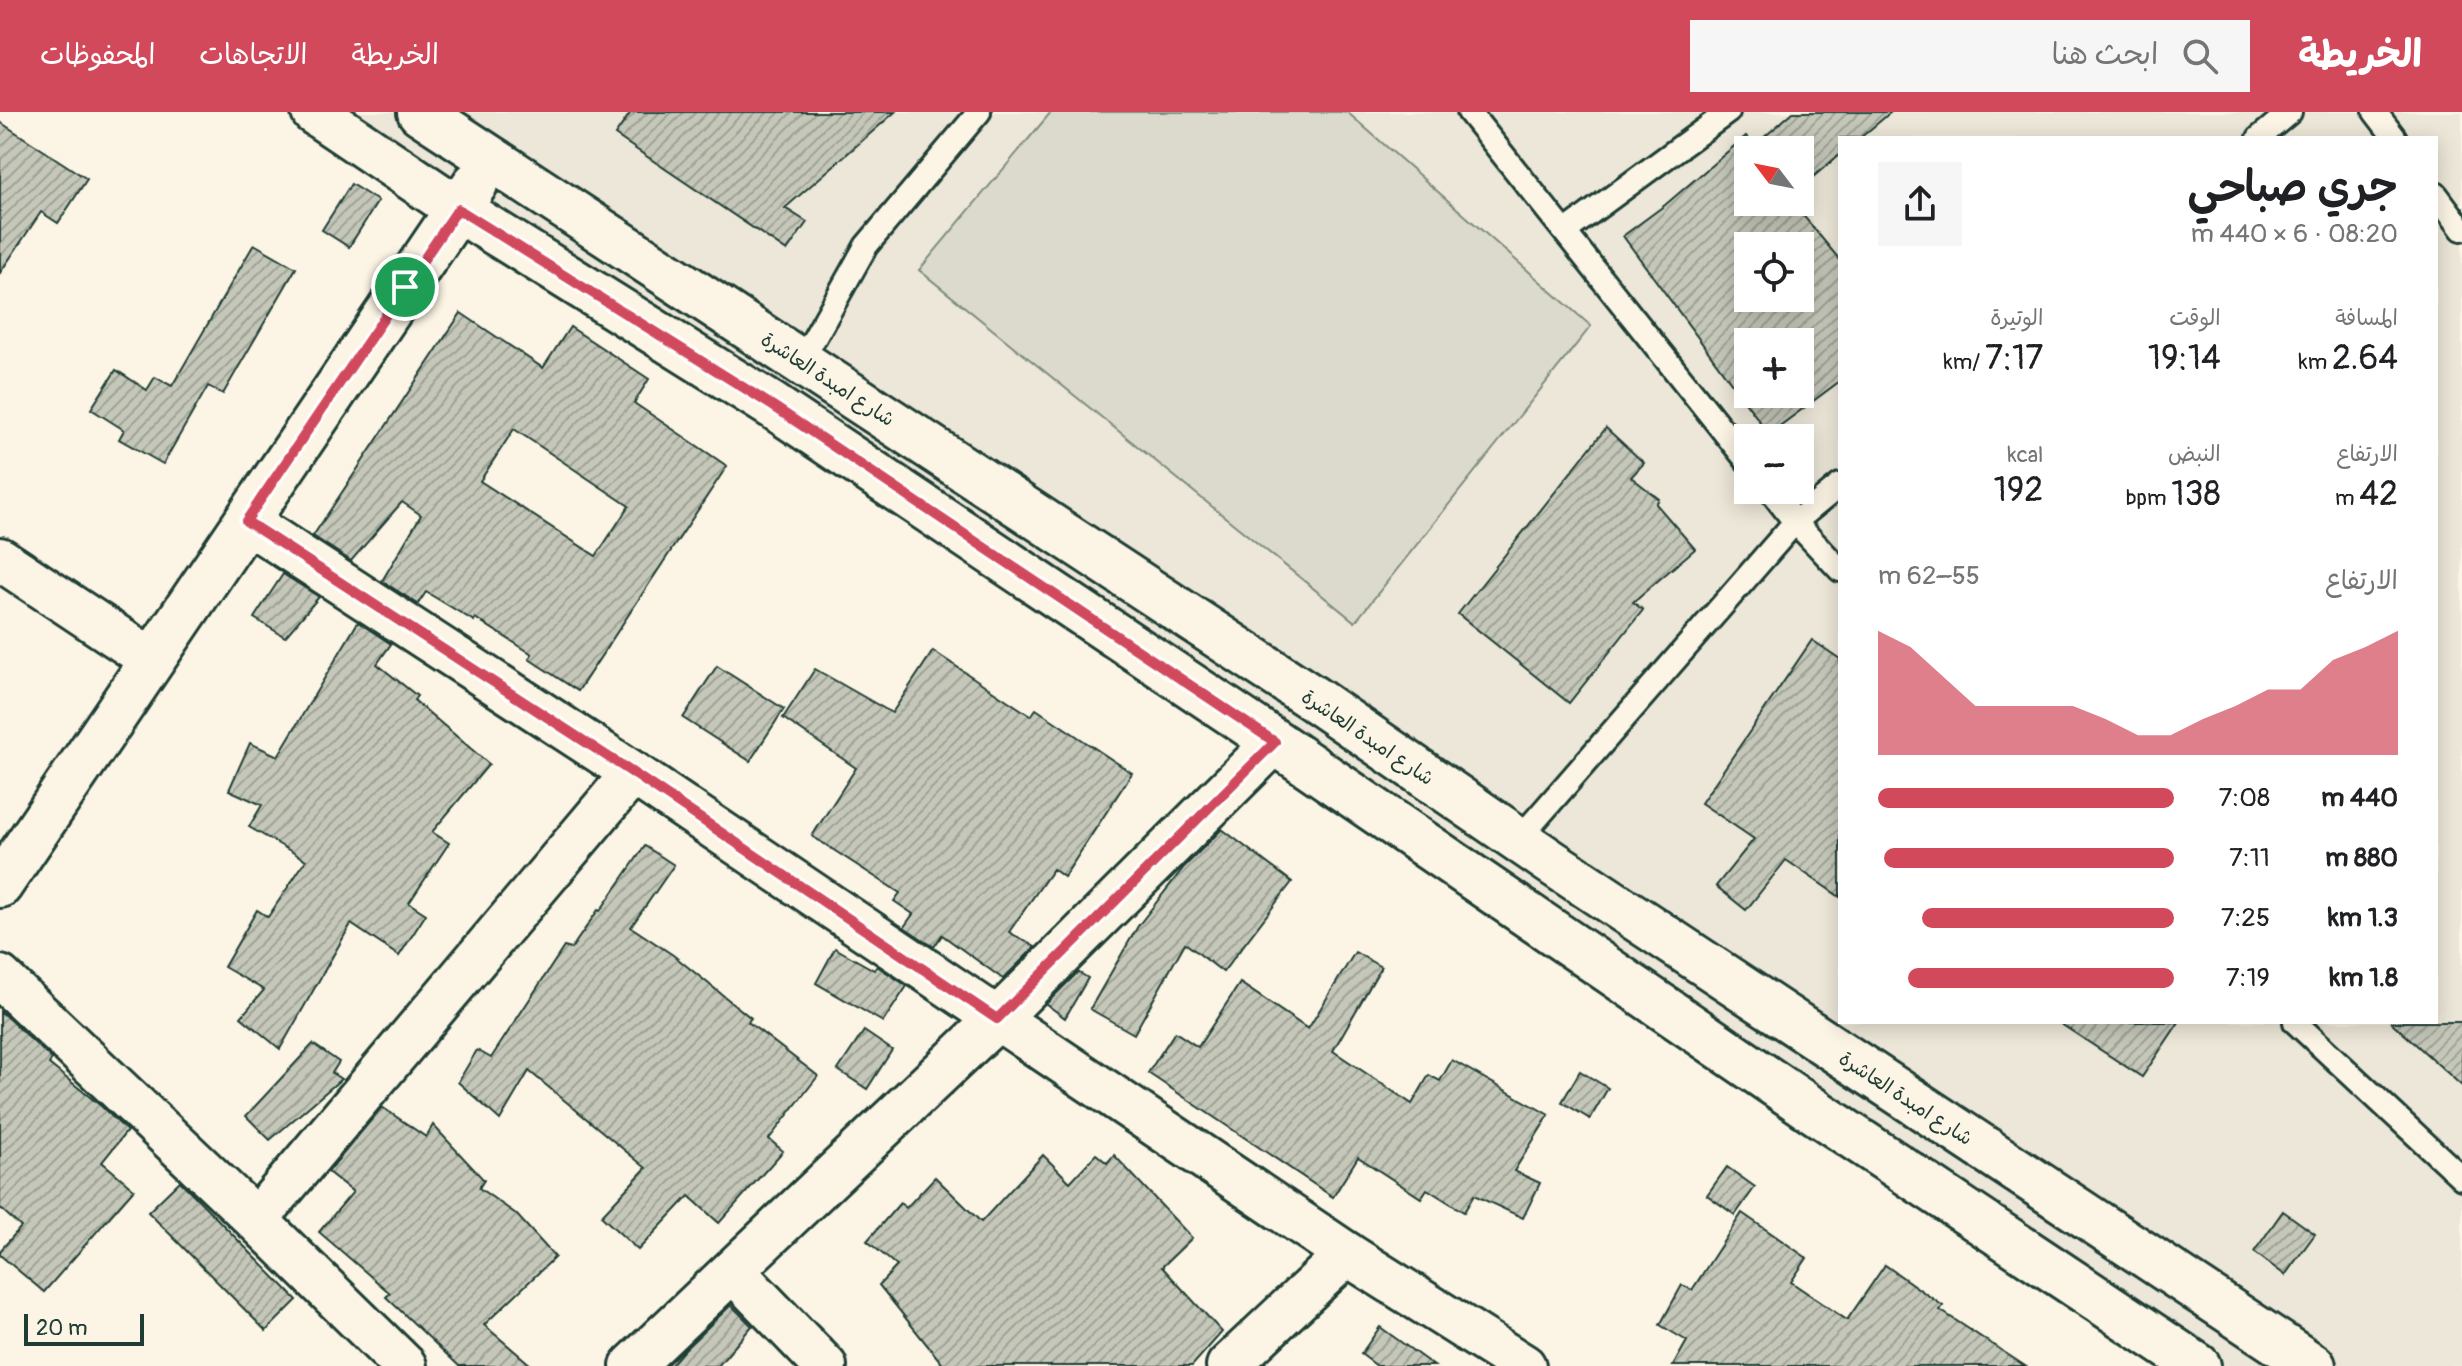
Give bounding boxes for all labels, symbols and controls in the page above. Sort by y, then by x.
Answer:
search box [1690,20,2250,92]
text: الخريطة [2298,31,2422,79]
icon: search [2178,34,2222,78]
text: ابحث هنا [2052,36,2158,73]
text: المحفوظات [40,38,155,73]
text: الاتجاهات [199,38,307,73]
text: الخريطة [351,38,439,73]
north arrow [1734,136,1814,216]
map controls [1734,136,1814,504]
text: جري صباحي [2187,160,2398,215]
button: share [1878,162,1962,246]
text: 08:20 · 6 × 440 m [2191,218,2398,250]
button: locate [1734,232,1814,312]
pin [371,253,439,321]
icon: arrive [383,265,427,309]
text: الوتيرة [1990,304,2043,332]
text: الوقت [2169,304,2221,332]
text: المسافة [2335,304,2398,332]
street label: شارع امبدة العاشرة [756,327,899,433]
button: + [1734,328,1814,408]
text: 7:17 [1985,337,2043,380]
text: 19:14 [2148,337,2221,380]
text: 2.64 [2332,337,2398,380]
text: /km [1944,348,1985,376]
text: km [2299,348,2332,376]
button: − [1734,424,1814,504]
text: النبض [2168,440,2221,468]
text: الارتفاع [2336,440,2398,468]
text: kcal [2008,441,2043,469]
text: 192 [1994,469,2043,512]
text: 138 [2171,473,2221,516]
text: 42 [2359,473,2398,516]
text: bpm [2126,484,2171,512]
text: m [2335,484,2359,512]
text: 55–62 m [1878,560,1980,592]
text: الارتفاع [2325,565,2398,597]
street label: شارع امبدة العاشرة [1296,684,1439,792]
text: 7:08 [2218,782,2270,814]
text: 440 m [2321,782,2398,814]
text: 7:11 [2229,842,2270,874]
text: 880 m [2325,842,2398,874]
text: 7:25 [2221,902,2270,934]
text: 1.3 km [2328,902,2398,934]
text: 7:19 [2226,962,2270,994]
text: 1.8 km [2329,962,2398,994]
street label: شارع امبدة العاشرة [1834,1046,1977,1152]
scale bar [24,1310,144,1346]
text: 20 m [36,1314,88,1342]

